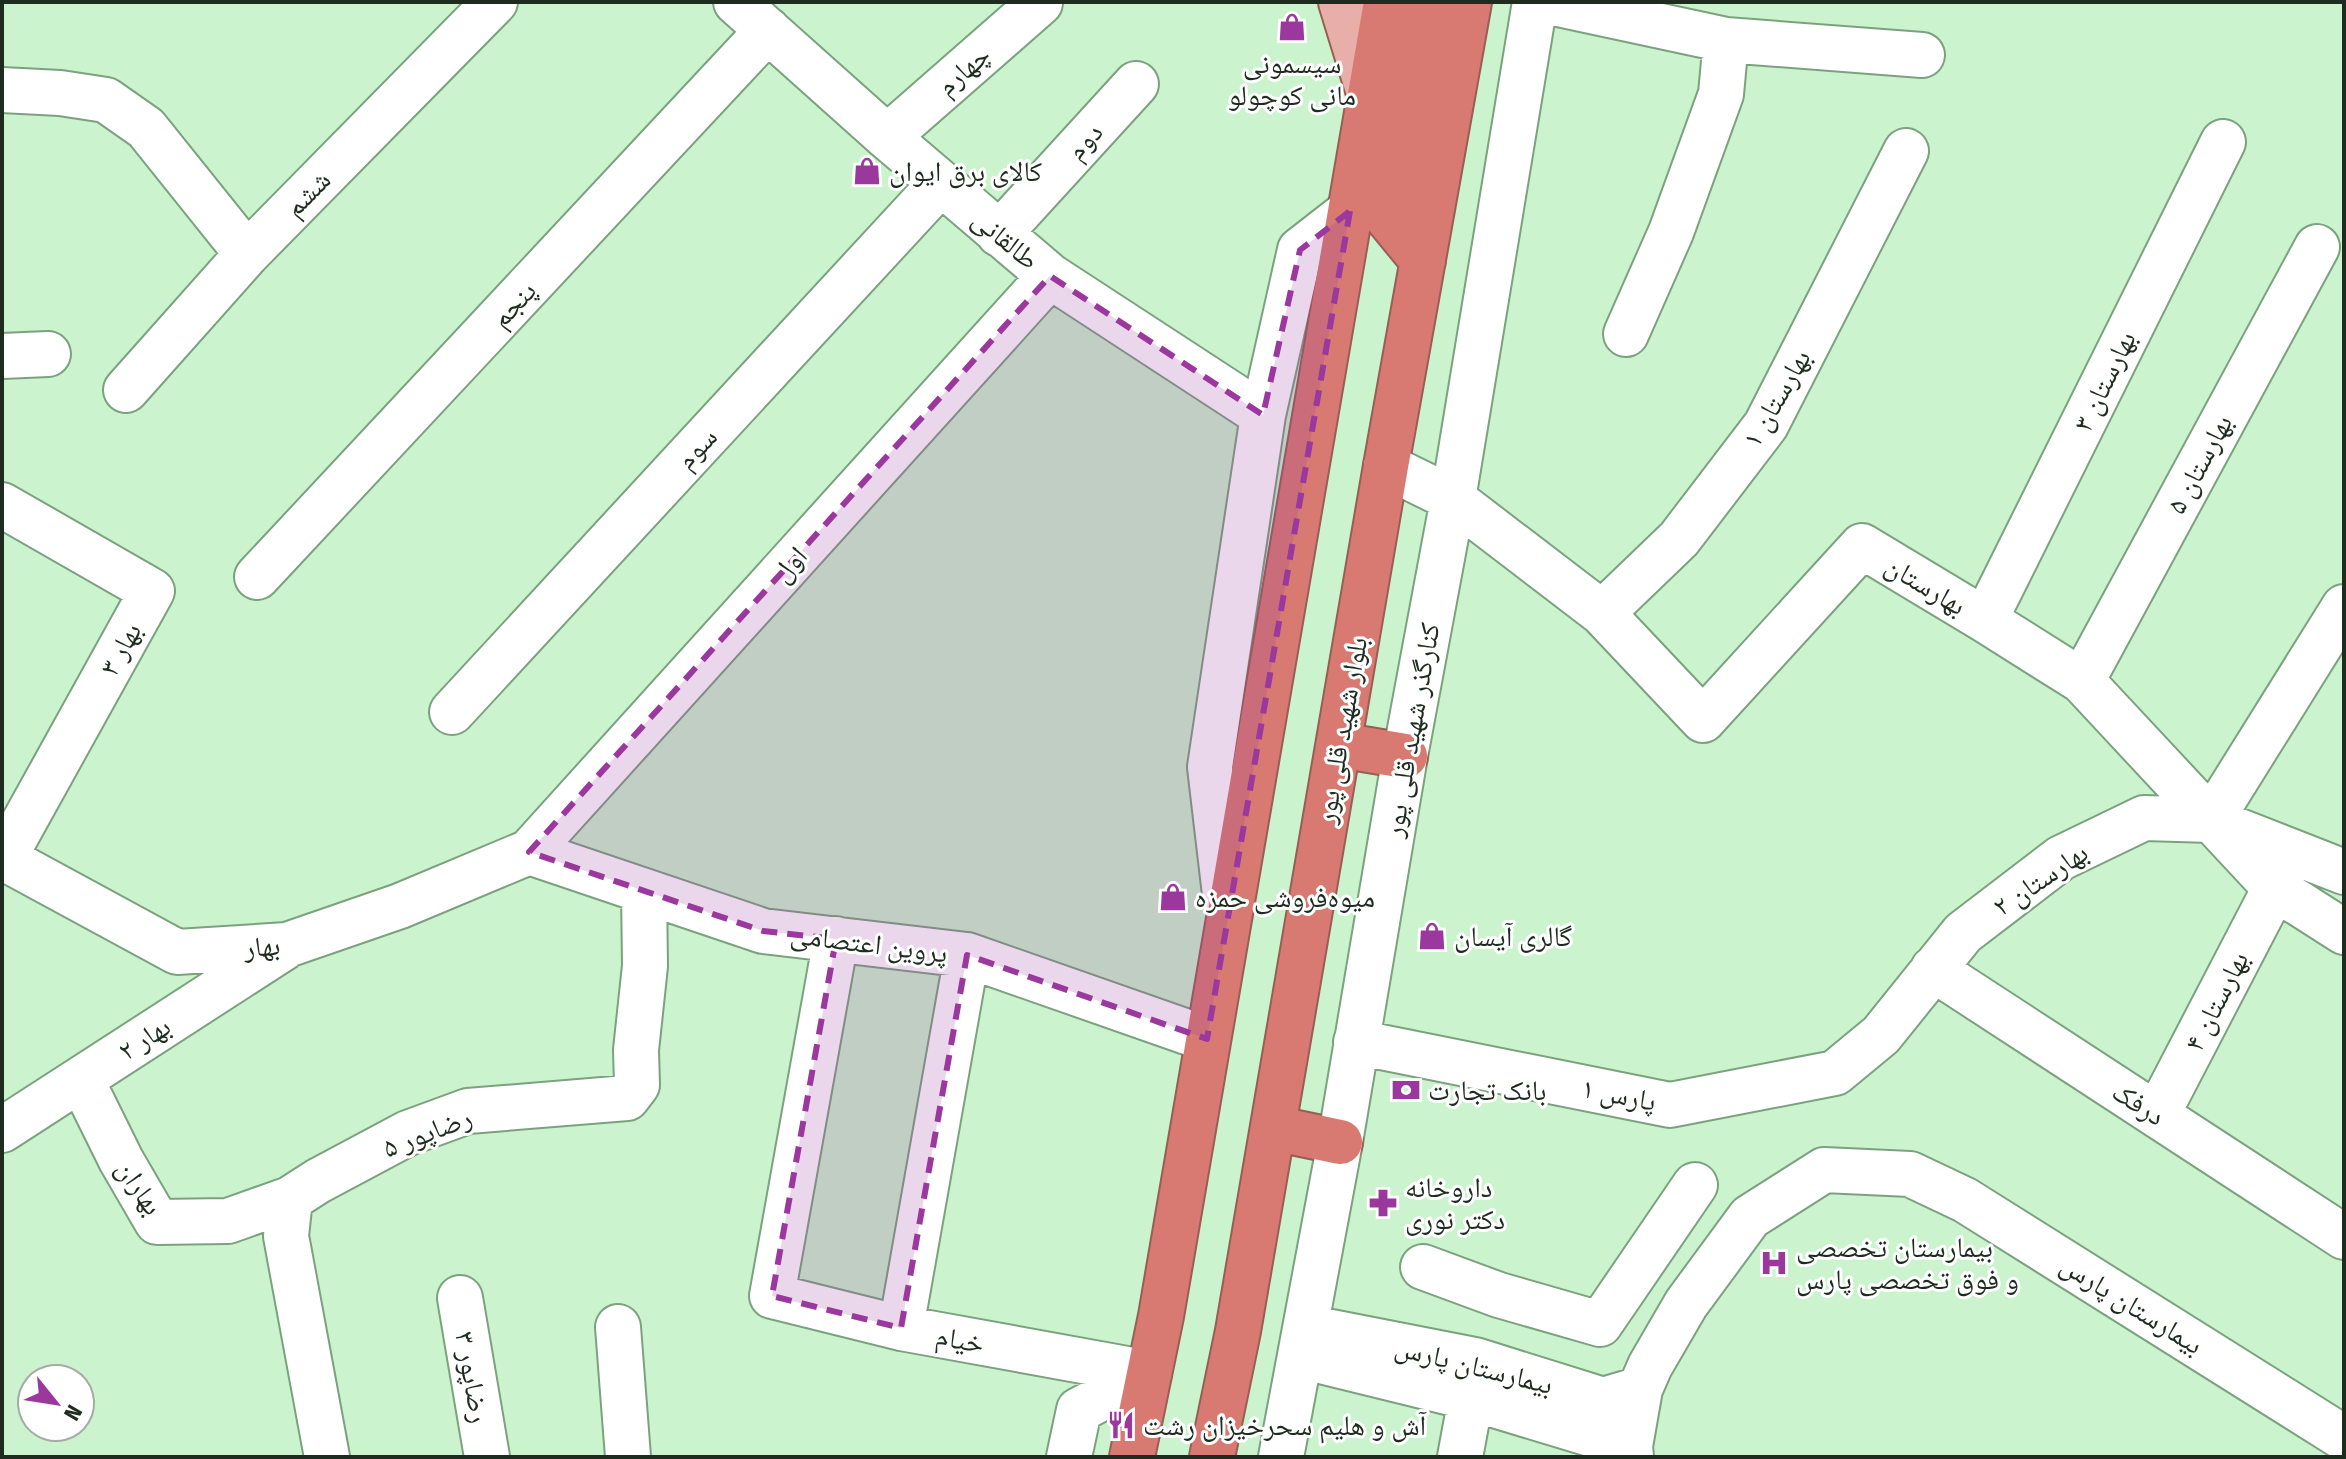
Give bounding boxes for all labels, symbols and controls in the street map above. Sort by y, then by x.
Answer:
shop icon: سیسمونی مانی کوچولو [1277,12,1307,42]
street label: چهارم [930,38,998,104]
place label: سیسمونی مانی کوچولو [1228,47,1356,113]
street label: دوم [1059,116,1111,168]
place label: کالای برق ایوان [889,155,1043,189]
shop icon: کالای برق ایوان [852,156,882,186]
street label: ششم [277,163,339,225]
street label: طالقانی [965,202,1046,277]
street label: پنجم [484,274,544,336]
street label: بهارستان ۳ [2066,326,2143,437]
street label: بهارستان ۱ [1735,343,1818,453]
street label: بهارستان ۵ [2160,409,2239,519]
street label: سوم [669,421,725,477]
street label: اول [765,540,814,589]
street label: بهارستان [1879,549,1972,622]
street label: بهار ۳ [93,617,148,681]
street label: کنارگذر شهید قلی پور [1376,620,1448,841]
street label: بلوار شهید قلی پور [1309,634,1375,827]
street label: بهارستان ۲ [1987,836,2094,923]
place label: میوه‌فروشی حمزه [1195,881,1375,915]
shop icon: میوه‌فروشی حمزه [1158,882,1188,912]
street label: پروین اعتصامی [788,917,950,971]
place label: گالری آیسان [1454,920,1573,953]
shop icon: گالری آیسان [1417,921,1447,951]
street label: بهار [242,928,282,965]
street label: بهارستان ۴ [2177,946,2256,1057]
street label: بهار ۲ [112,1009,176,1067]
street label: پارس ۱ [1579,1071,1659,1119]
place label: بانک تجارت [1428,1074,1547,1107]
street label: درفک [2106,1074,2171,1132]
bank icon: بانک تجارت [1391,1075,1421,1105]
street label: رضاپور ۵ [378,1100,476,1165]
street label: بهاران [109,1153,170,1221]
place label: داروخانه دکتر نوری [1405,1171,1505,1236]
pharmacy icon: داروخانه دکتر نوری [1368,1188,1398,1218]
place label: بیمارستان تخصصی و فوق تخصصی پارس [1796,1231,2019,1297]
hospital icon: بیمارستان تخصصی و فوق تخصصی پارس [1759,1248,1789,1278]
street label: بیمارستان پارس [2054,1248,2209,1362]
street label: خیام [933,1319,987,1362]
street label: رضاپور ۳ [448,1329,497,1426]
street label: بیمارستان پارس [1391,1330,1556,1402]
north arrow [16,1363,96,1443]
text: N [58,1400,88,1425]
place label: آش و هلیم سحرخیزان رشت [1143,1409,1427,1444]
restaurant icon: آش و هلیم سحرخیزان رشت [1106,1410,1136,1440]

